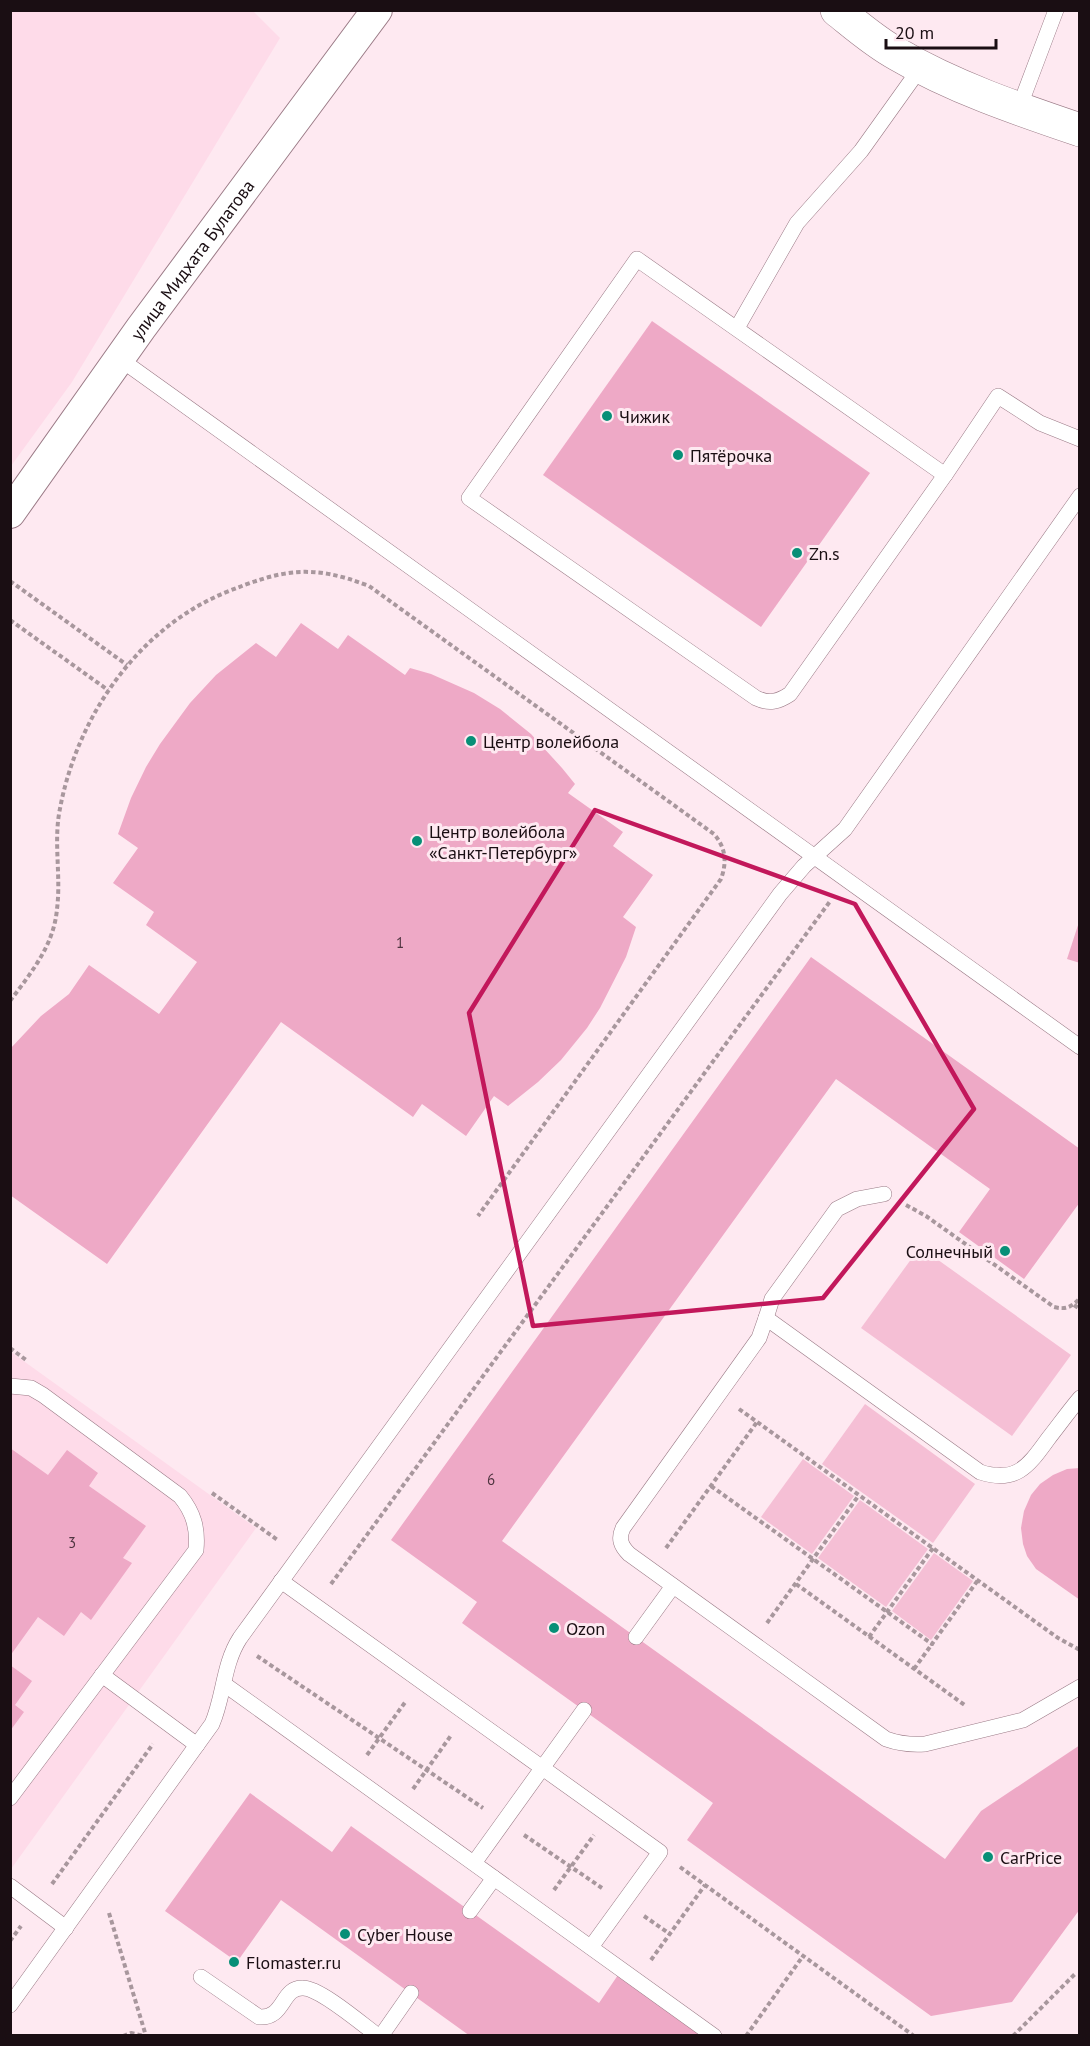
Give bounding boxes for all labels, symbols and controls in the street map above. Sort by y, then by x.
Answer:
scale bar [886,12,996,50]
text: 20 m [895,21,934,44]
street label: улица Мидхата Булатова [125,175,259,344]
place label: Чижик [619,405,670,428]
marker: Чижик [600,409,614,423]
place label: Пятёрочка [690,444,772,467]
marker: Пятёрочка [671,448,685,462]
place label: Zn.s [809,542,840,565]
marker: Zn.s [790,546,804,560]
place label: Центр волейбола [483,730,619,753]
marker: Центр волейбола [464,734,478,748]
place label: Центр волейбола «Санкт-Петербург» [429,820,577,864]
marker: Центр волейбола «Санкт-Петербург» [410,834,424,848]
house number: 1 [396,933,404,952]
place label: Солнечный [906,1240,993,1263]
marker: Солнечный [998,1244,1012,1258]
house number: 6 [487,1470,495,1489]
house number: 3 [68,1533,76,1552]
place label: Ozon [566,1617,605,1640]
marker: Ozon [547,1621,561,1635]
place label: CarPrice [1000,1846,1062,1869]
marker: CarPrice [981,1850,995,1864]
place label: Cyber House [357,1923,453,1946]
marker: Cyber House [338,1927,352,1941]
place label: Flomaster.ru [246,1951,341,1974]
marker: Flomaster.ru [227,1955,241,1969]

